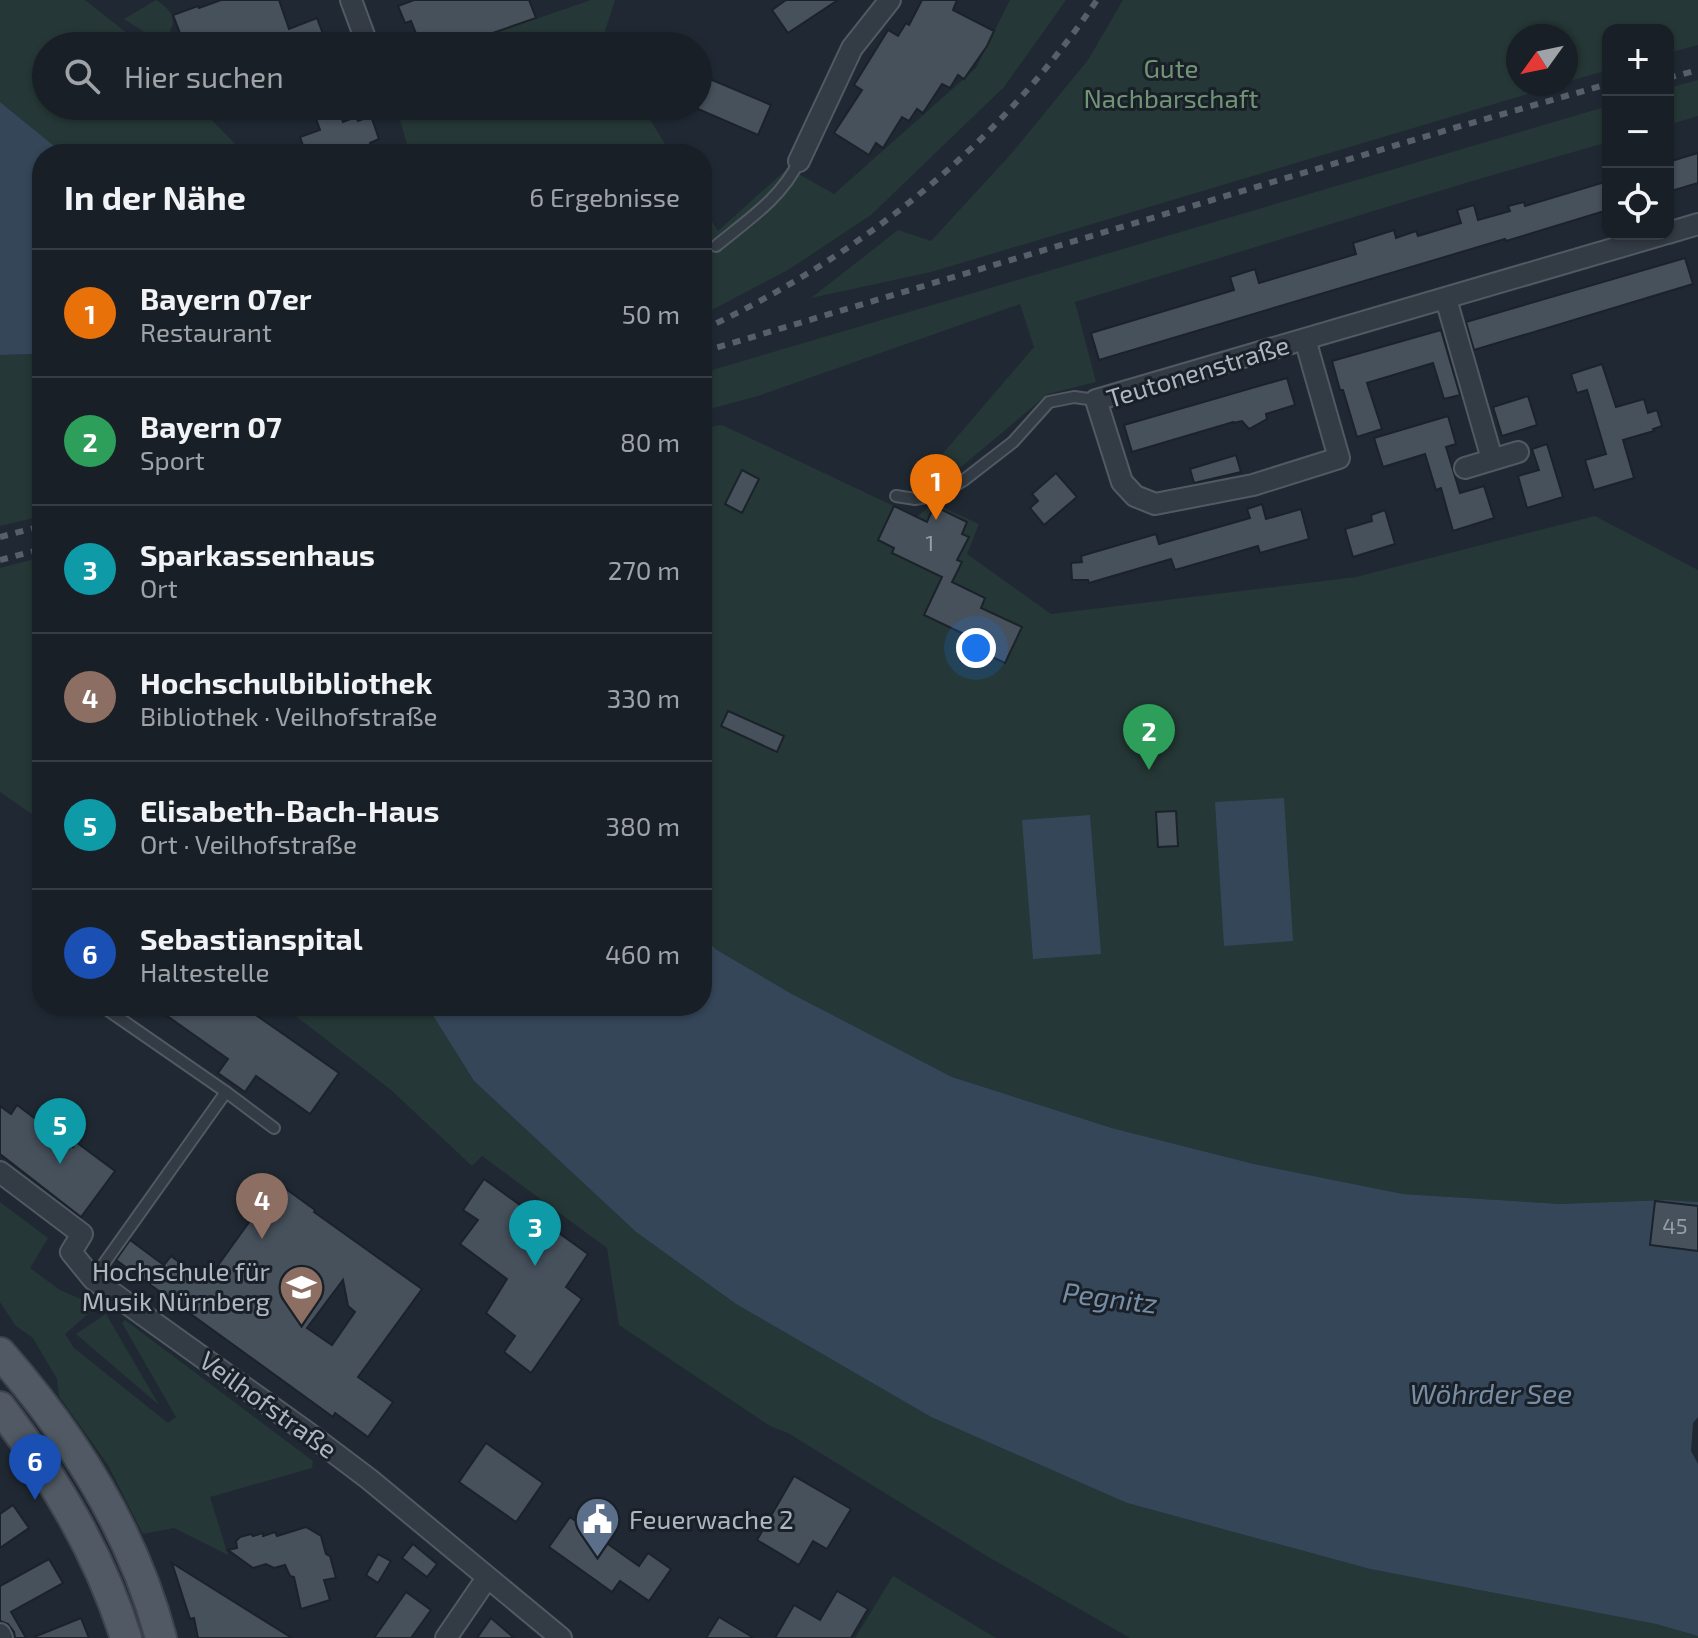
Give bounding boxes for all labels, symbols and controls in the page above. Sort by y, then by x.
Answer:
north arrow [1506,24,1578,96]
map controls [1602,24,1674,240]
button: + [1602,24,1674,96]
search box [32,32,712,120]
park label: Gute Nachbarschaft [1083,52,1259,113]
icon: search [60,54,104,98]
text: Hier suchen [124,58,284,94]
button: − [1602,96,1674,168]
button: locate [1602,168,1674,240]
text: In der Nähe [64,176,246,217]
text: 6 Ergebnisse [529,181,680,212]
text: Bayern 07er [140,280,312,316]
text: 1 [84,298,96,329]
text: 50 m [622,298,680,329]
text: Restaurant [140,316,272,347]
street label: Teutonenstraße [1103,328,1293,413]
text: Bayern 07 [140,408,282,444]
text: 2 [82,426,98,457]
text: 80 m [620,426,680,457]
text: Sport [140,444,205,475]
pin: 1 [910,454,962,520]
house number: 1 [926,529,934,555]
text: Sparkassenhaus [140,536,375,572]
text: 3 [83,554,97,585]
text: 270 m [608,554,680,585]
text: Ort [140,572,178,603]
your location [956,628,996,668]
text: Hochschulbibliothek [140,664,432,700]
text: 4 [82,682,98,713]
text: 330 m [607,682,680,713]
text: Bibliothek · Veilhofstraße [140,700,437,731]
pin: 2 [1123,704,1175,770]
text: Elisabeth-Bach-Haus [140,792,440,828]
text: 5 [83,810,97,841]
text: 380 m [606,810,680,841]
text: Ort · Veilhofstraße [140,828,357,859]
text: Sebastianspital [140,920,363,956]
text: 6 [82,938,98,969]
text: 460 m [605,938,680,969]
text: Haltestelle [140,956,270,987]
pin: 5 [34,1098,86,1164]
pin: 4 [236,1173,288,1239]
pin: 3 [509,1200,561,1266]
house number: 45 [1662,1212,1688,1238]
place label: Hochschule für Musik Nürnberg [82,1255,270,1316]
school or university icon: Hochschule für Musik Nürnberg [277,1263,325,1326]
water label: Pegnitz [1061,1274,1160,1320]
street label: Veilhofstraße [194,1344,344,1464]
water label: Wöhrder See [1410,1376,1572,1410]
pin: 6 [9,1434,61,1500]
public building icon: Feuerwache 2 [574,1496,622,1559]
place label: Feuerwache 2 [629,1503,794,1534]

